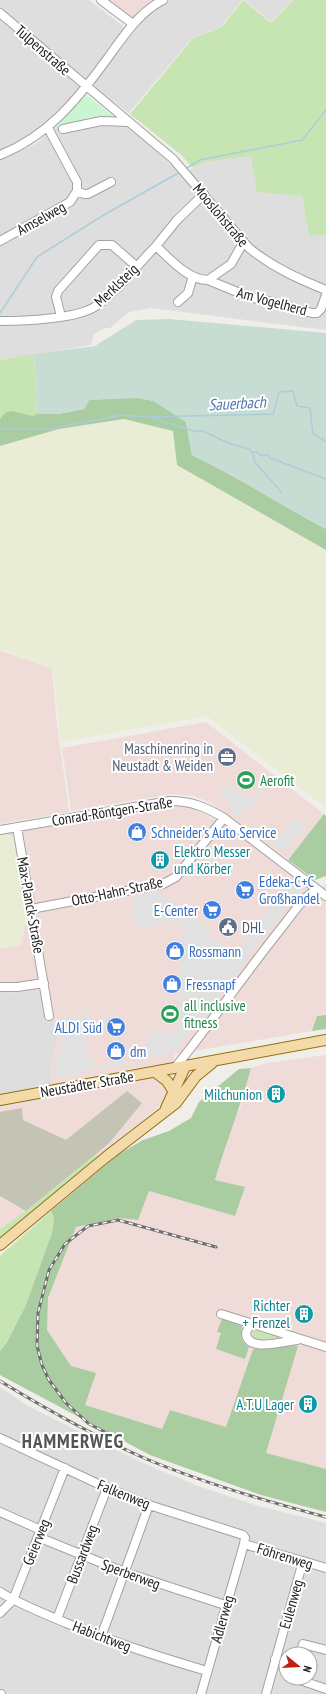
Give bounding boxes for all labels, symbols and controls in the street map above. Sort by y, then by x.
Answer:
street label: Tulpenstraße [11,21,75,79]
street label: Mooslohstraße [189,179,253,251]
street label: Amselweg [13,197,69,239]
street label: Merklsteig [90,259,142,311]
street label: Am Vogelherd [235,283,309,319]
water label: Sauerbach [208,391,267,414]
place label: Maschinenring in Neustadt & Weiden [112,739,213,775]
office icon: Maschinenring in Neustadt & Weiden [216,746,238,768]
sports icon: Aerofit [235,769,257,791]
place label: Aerofit [260,771,294,790]
street label: Conrad-Röntgen-Straße [50,792,174,830]
shop icon: Schneider's Auto Service [126,821,148,843]
place label: Schneider's Auto Service [151,823,276,842]
place label: Elektro Messer und Körber [174,842,251,878]
building icon: Elektro Messer und Körber [149,849,171,871]
street label: Max-Planck-Straße [13,855,49,955]
street label: Otto-Hahn-Straße [70,872,164,910]
place label: Edeka-C+C Großhandel [259,872,320,908]
supermarket icon: Edeka-C+C Großhandel [234,879,256,901]
supermarket icon: E-Center [201,899,223,921]
place label: E-Center [154,901,199,920]
public building icon: DHL [217,916,239,938]
place label: DHL [242,918,265,937]
shop icon: Rossmann [164,940,186,962]
place label: Rossmann [189,942,241,961]
shop icon: Fressnapf [161,973,183,995]
place label: Fressnapf [186,975,237,994]
place label: all inclusive fitness [184,996,246,1032]
sports icon: all inclusive fitness [159,1003,181,1025]
supermarket icon: ALDI Süd [105,1016,127,1038]
place label: ALDI Süd [55,1018,102,1037]
shop icon: dm [105,1040,127,1062]
place label: dm [130,1042,146,1061]
street label: Neustädter Straße [39,1066,135,1102]
building icon: Milchunion [265,1083,287,1105]
place label: Milchunion [204,1085,262,1104]
place label: Richter + Frenzel [243,1296,291,1332]
building icon: Richter + Frenzel [293,1303,315,1325]
building icon: A.T.U Lager [297,1393,319,1415]
place label: A.T.U Lager [236,1395,295,1414]
district label: HAMMERWEG [22,1429,124,1453]
street label: Falkenweg [95,1475,153,1513]
street label: Geierweg [18,1516,54,1568]
street label: Bussardweg [62,1522,102,1586]
street label: Föhrenweg [255,1539,315,1573]
street label: Sperberweg [99,1555,163,1593]
street label: Eulenweg [275,1577,307,1631]
street label: Adlerweg [206,1593,238,1645]
street label: Habichtweg [70,1616,134,1656]
north arrow [278,1646,318,1686]
text: N [300,1664,315,1674]

